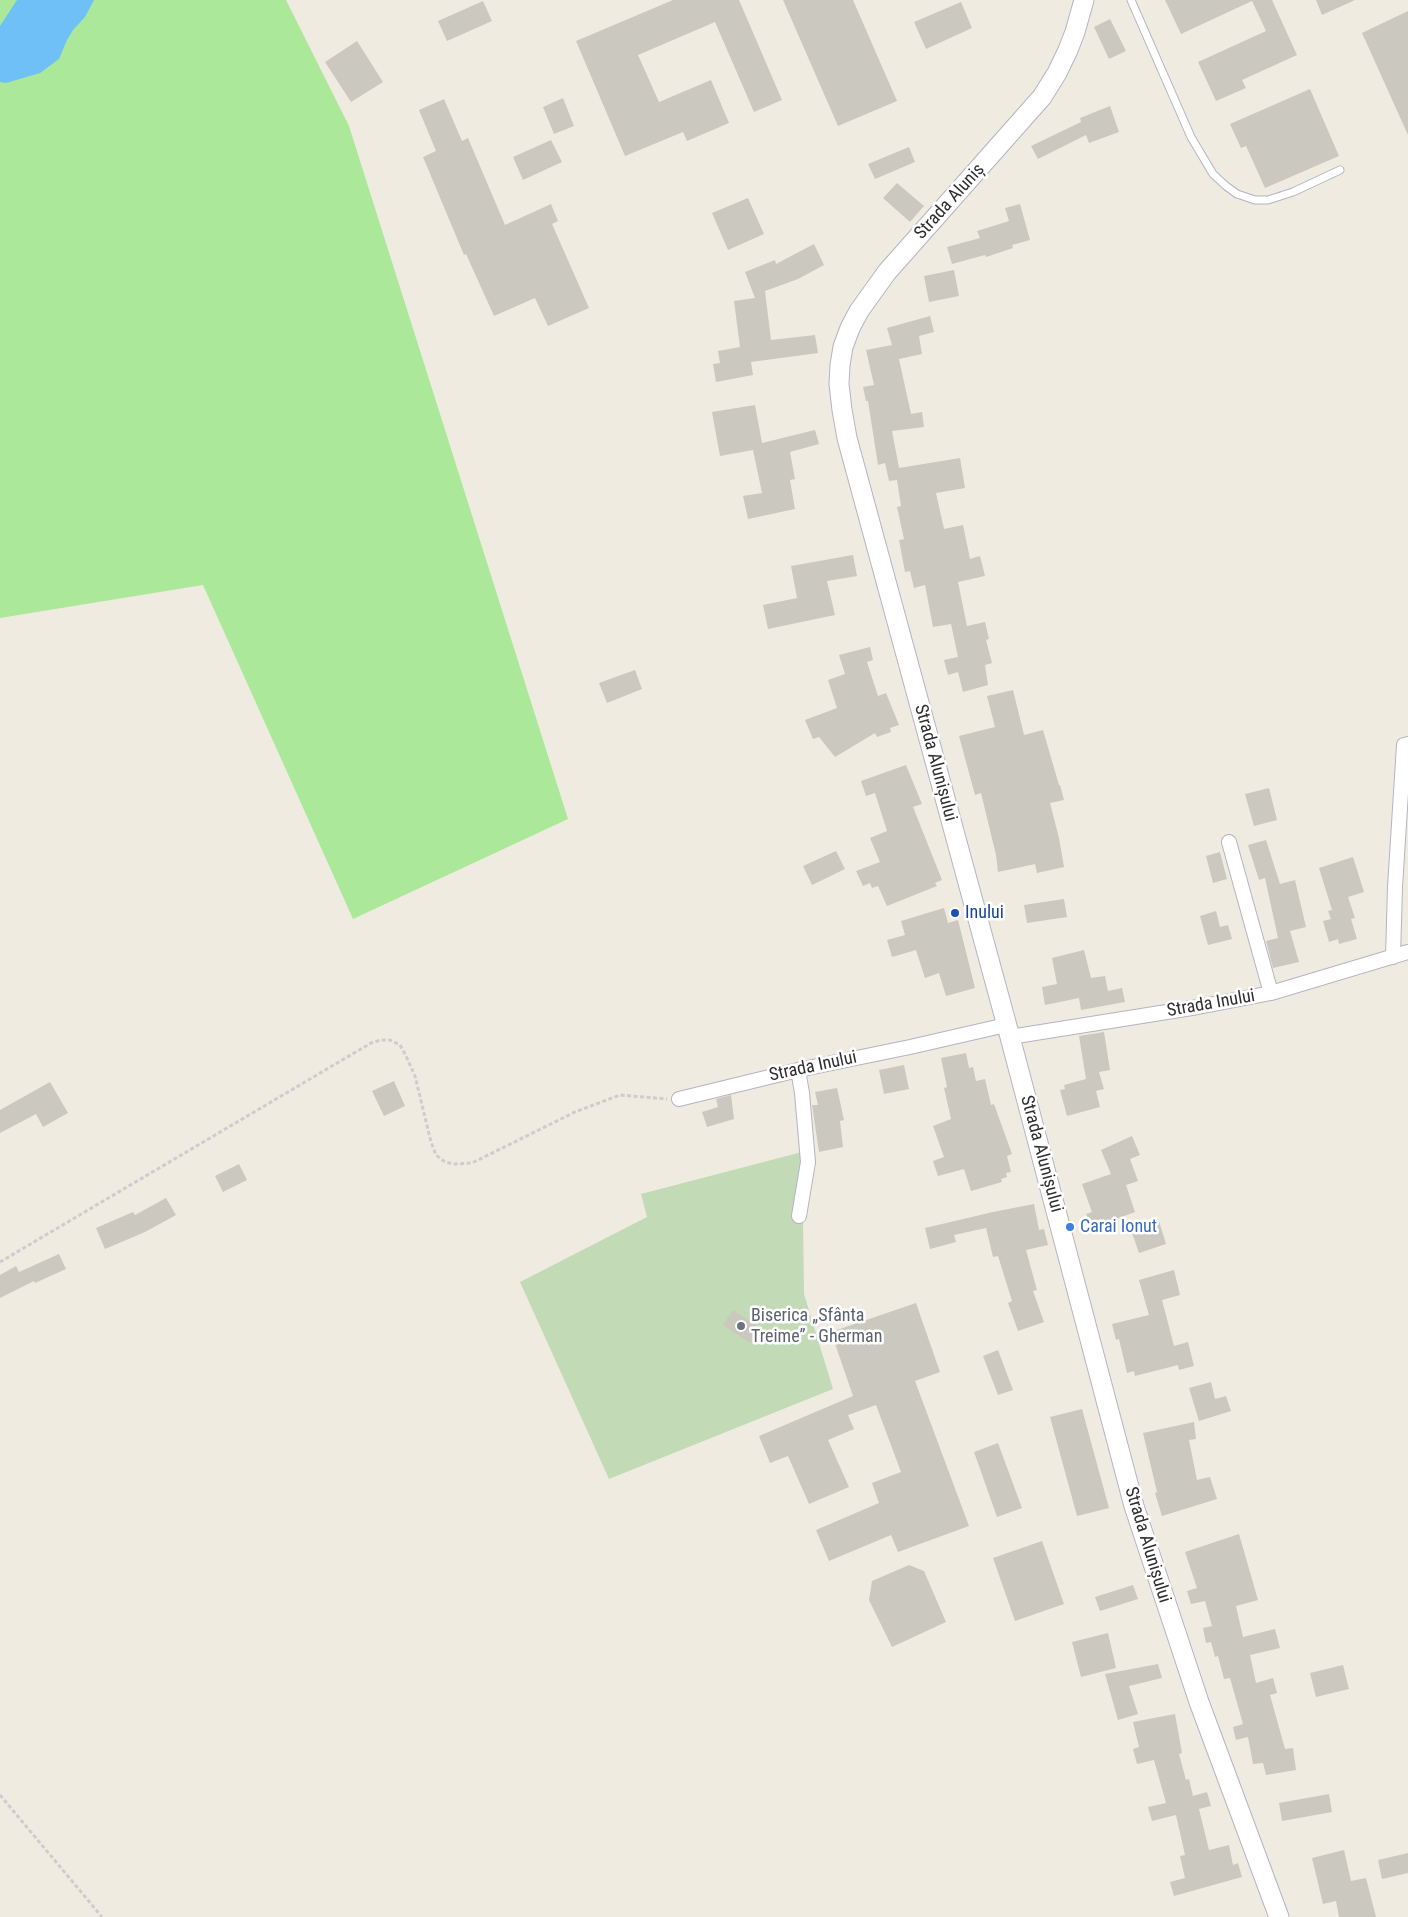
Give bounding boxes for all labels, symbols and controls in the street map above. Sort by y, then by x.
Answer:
street label: Strada Aluniș [910,160,990,244]
street label: Strada Alunișului [909,702,961,824]
place label: Inului [965,902,1004,924]
marker: Inului [949,907,961,919]
street label: Strada Inului [1165,986,1257,1022]
street label: Strada Inului [767,1047,859,1087]
street label: Strada Alunișului [1015,1093,1067,1215]
place label: Carai Ionut [1080,1216,1157,1238]
marker: Carai Ionut [1064,1221,1076,1233]
place label: Biserica „Sfânta Treime” - Gherman [751,1305,882,1348]
marker: Biserica „Sfânta Treime” - Gherman [735,1320,747,1332]
street label: Strada Alunișului [1119,1484,1175,1606]

